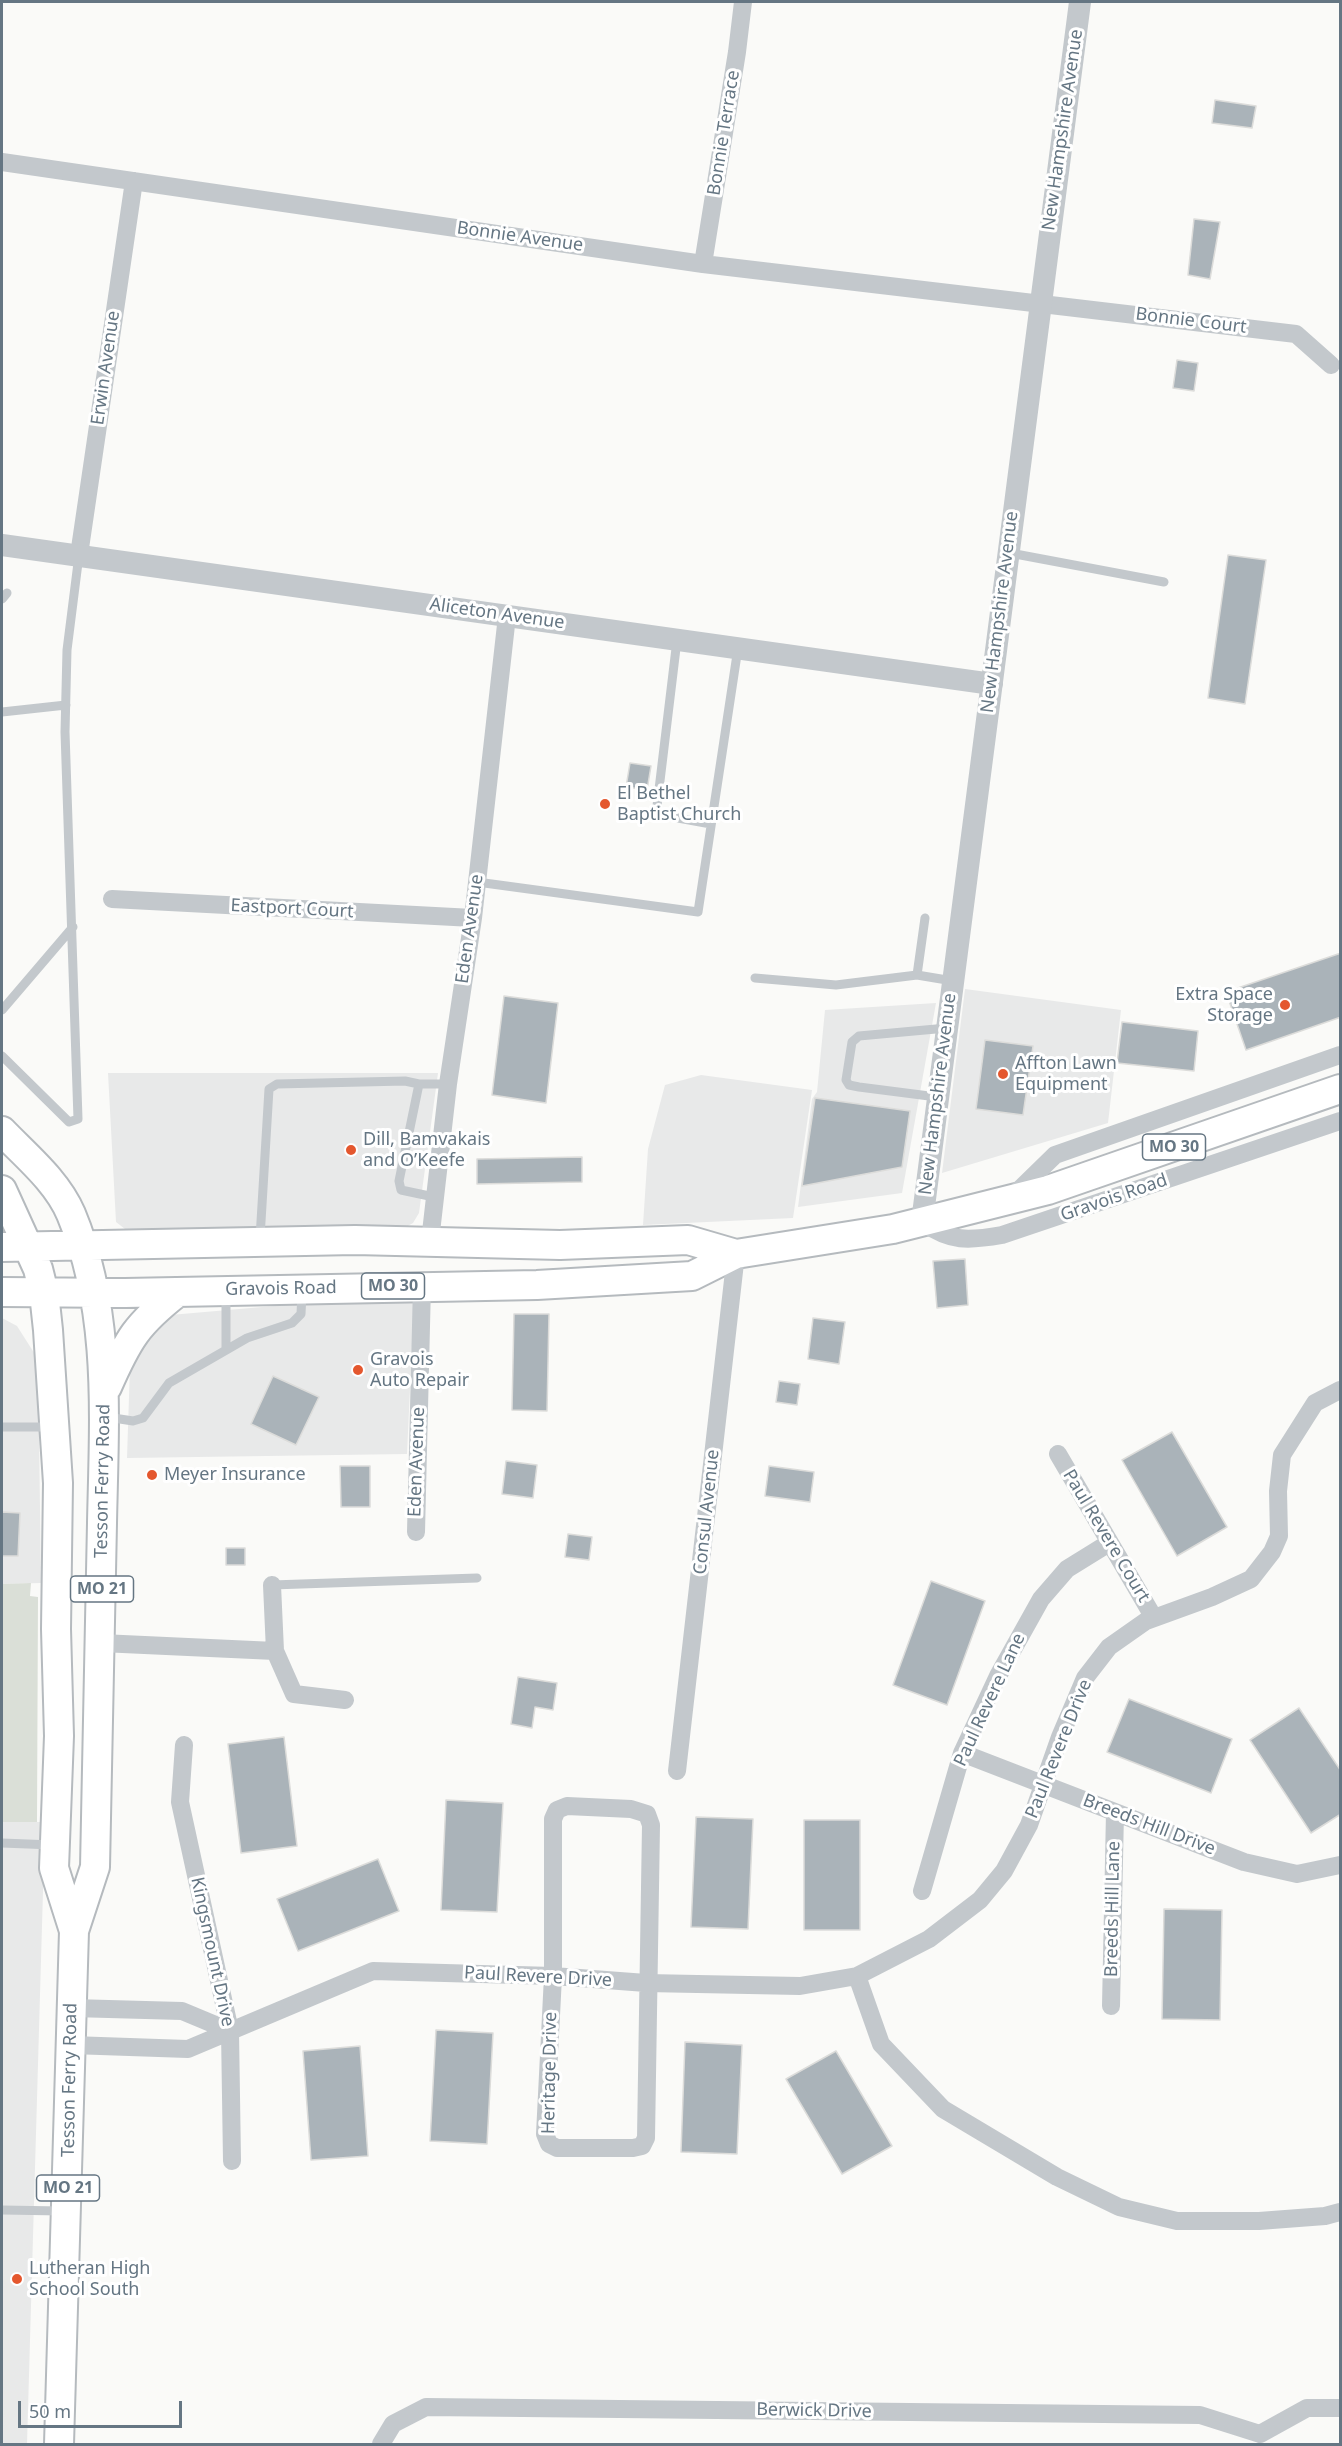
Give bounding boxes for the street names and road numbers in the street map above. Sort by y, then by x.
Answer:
street label: New Hampshire Avenue [1038,28,1088,232]
street label: Bonnie Terrace [703,69,745,197]
street label: Bonnie Avenue [455,217,585,257]
street label: Bonnie Court [1134,303,1248,339]
street label: Erwin Avenue [87,309,125,427]
street label: New Hampshire Avenue [977,510,1023,714]
street label: Aliceton Avenue [428,594,566,634]
street label: Eden Avenue [452,873,488,985]
street label: Eastport Court [230,895,354,923]
street label: New Hampshire Avenue [915,992,961,1196]
road number: MO 30 [1142,1134,1206,1160]
street label: Gravois Road [1058,1170,1170,1226]
road number: MO 30 [362,1273,424,1299]
street label: Gravois Road [225,1277,337,1301]
street label: Tesson Ferry Road [91,1404,115,1558]
street label: Eden Avenue [404,1407,430,1517]
street label: Consul Avenue [690,1448,724,1576]
street label: Paul Revere Court [1058,1466,1154,1606]
road number: MO 21 [70,1576,134,1602]
street label: Paul Revere Lane [950,1630,1030,1770]
street label: Paul Revere Drive [1021,1676,1097,1822]
street label: Breeds Hill Drive [1080,1790,1218,1860]
street label: Breeds Hill Lane [1101,1841,1125,1977]
street label: Kingsmount Drive [186,1875,238,2029]
street label: Paul Revere Drive [463,1962,613,1992]
street label: Tesson Ferry Road [58,2003,82,2157]
street label: Heritage Drive [538,2012,562,2134]
road number: MO 21 [36,2175,100,2201]
street label: Berwick Drive [756,2399,872,2423]

